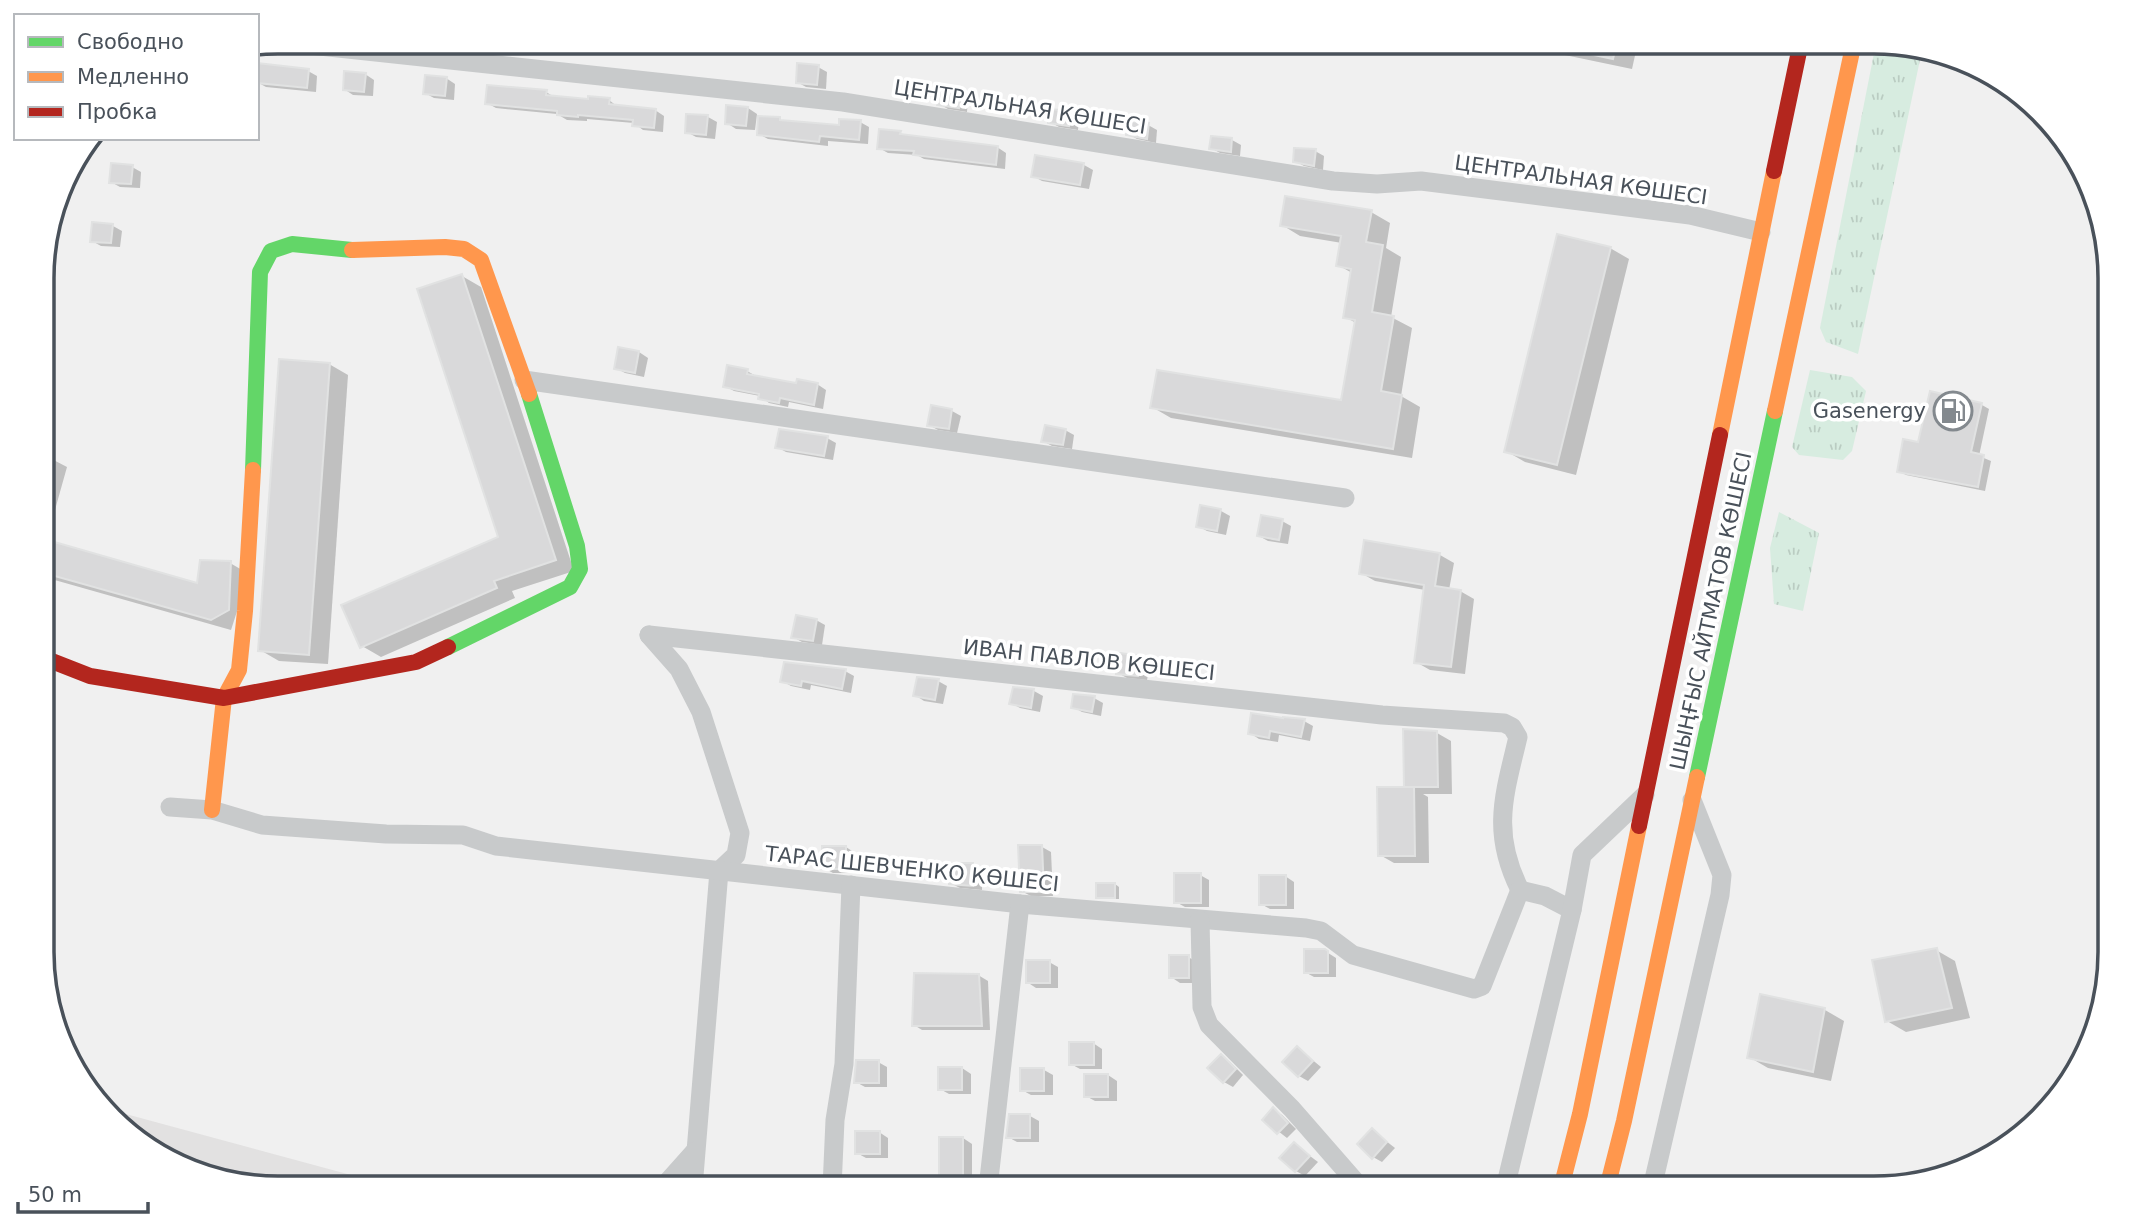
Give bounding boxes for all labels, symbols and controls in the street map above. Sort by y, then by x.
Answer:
legend [14,14,259,140]
text: Свободно [77,30,184,54]
text: Медленно [77,65,189,89]
street label: ЦЕНТРАЛЬНАЯ КӨШЕСІ [892,75,1148,139]
text: Пробка [77,100,157,124]
street label: ЦЕНТРАЛЬНАЯ КӨШЕСІ [1453,150,1709,210]
fuel station icon: Gasenergy [1932,390,1974,432]
place label: Gasenergy [1813,399,1926,423]
street label: ШЫҢҒЫС АЙТМАТОВ КӨШЕСІ [1665,450,1756,772]
street label: ИВАН ПАВЛОВ КӨШЕСІ [962,635,1216,685]
street label: ТАРАС ШЕВЧЕНКО КӨШЕСІ [763,842,1060,896]
scale bar [18,1170,147,1214]
text: 50 m [28,1183,82,1207]

